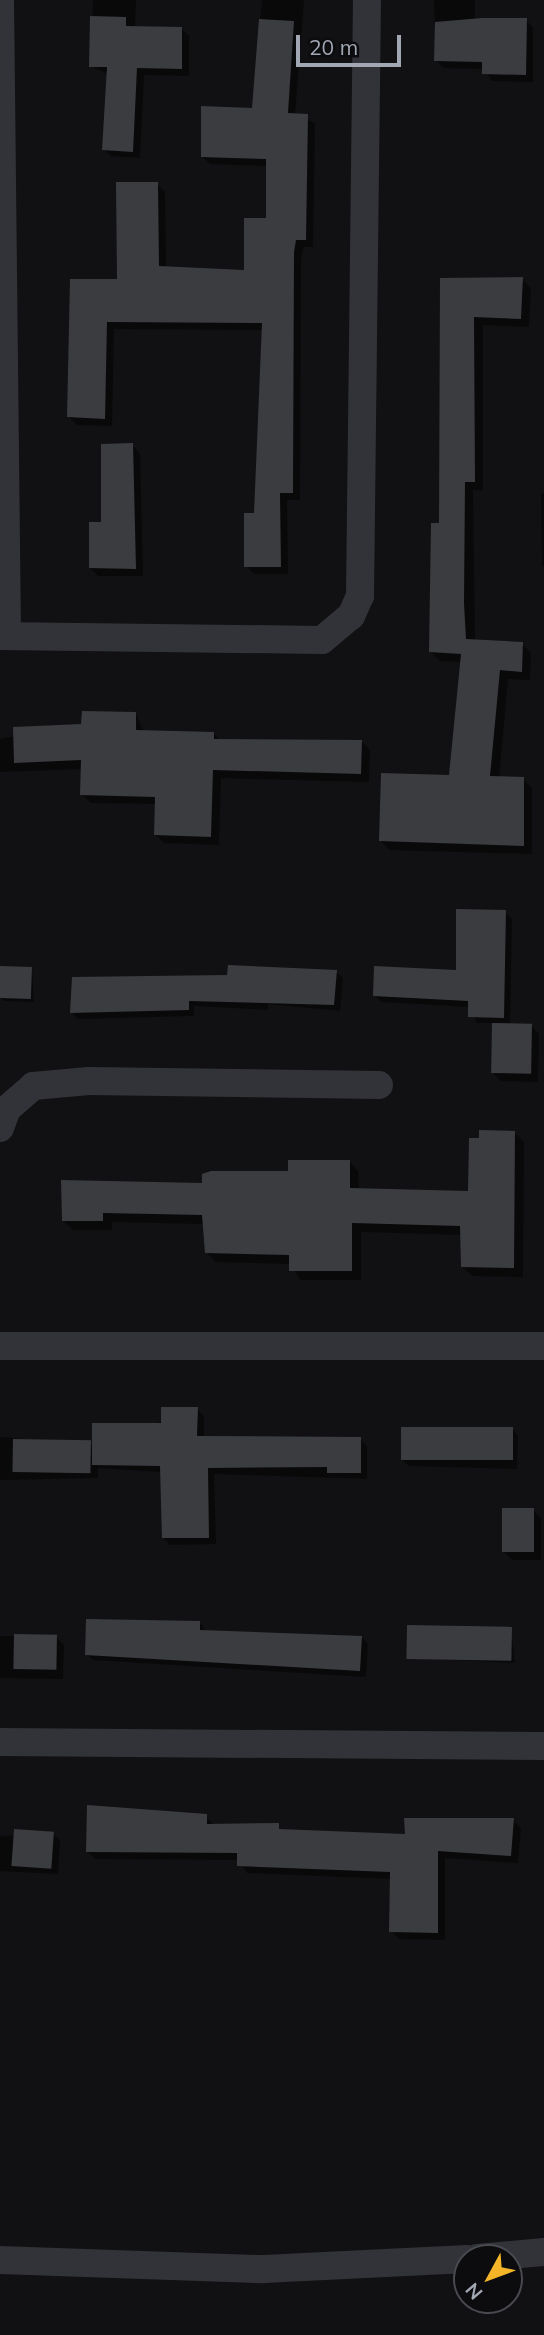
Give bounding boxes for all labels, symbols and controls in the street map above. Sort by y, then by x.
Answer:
scale bar [299,21,404,65]
text: 20 m [309,34,358,60]
north arrow [453,2244,523,2314]
text: N [460,2278,487,2305]

